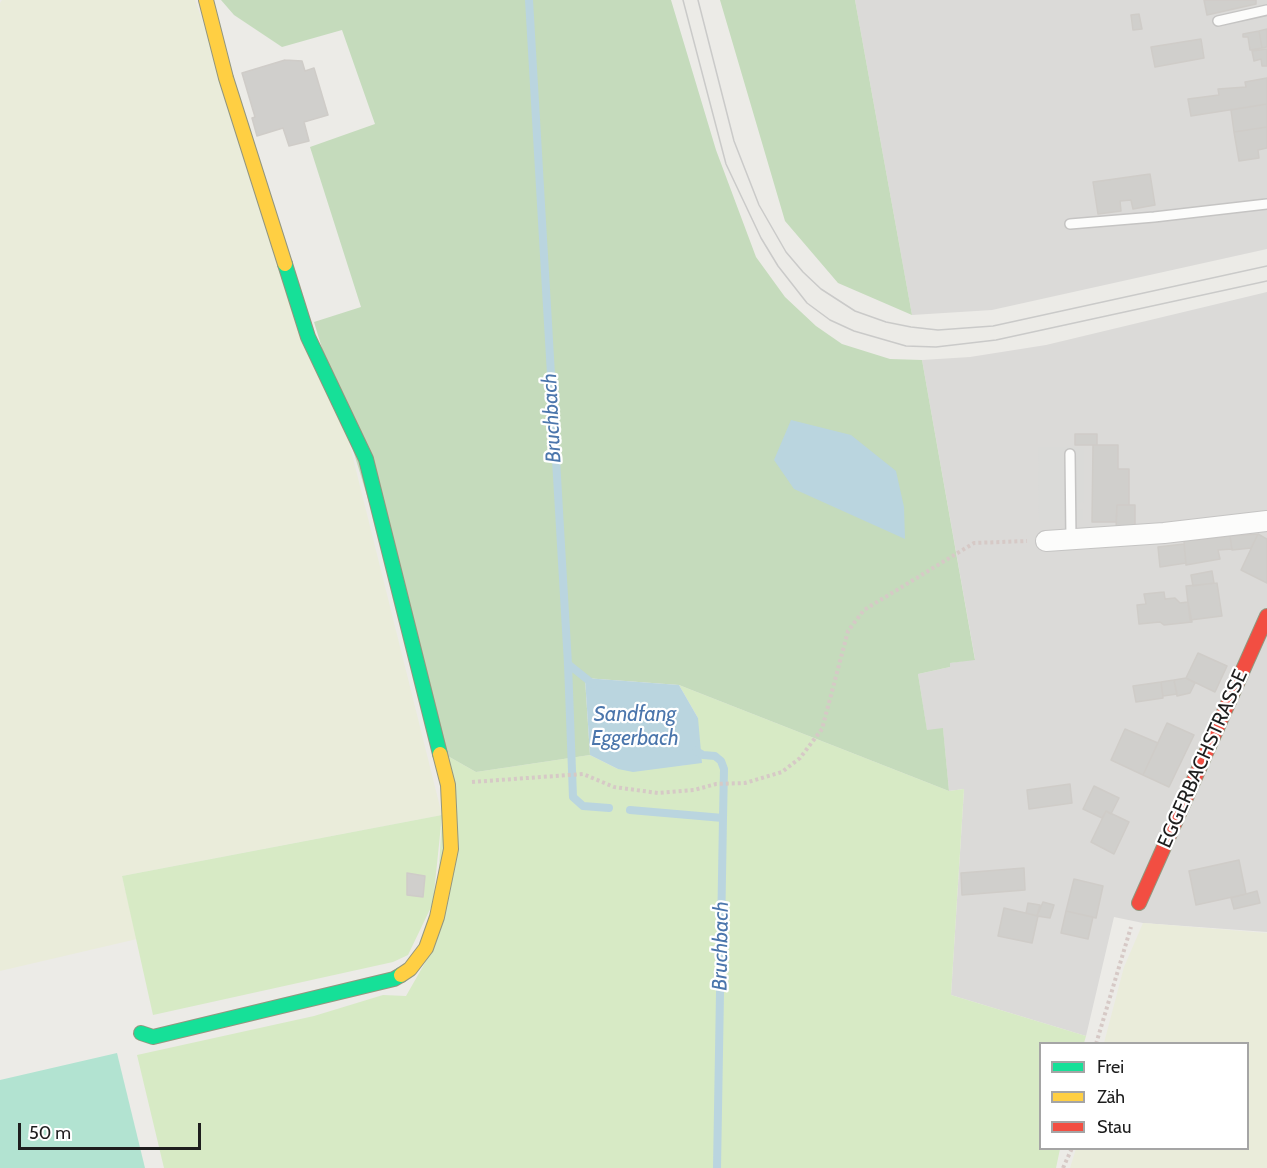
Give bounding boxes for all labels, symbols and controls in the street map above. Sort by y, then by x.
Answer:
water label: Bruchbach [537,373,567,463]
street label: EGGERBACHSTRASSE [1153,666,1253,852]
water label: Sandfang Eggerbach [591,702,679,752]
water label: Bruchbach [708,901,734,991]
legend [1039,1042,1249,1150]
text: Frei [1097,1056,1124,1078]
text: Zäh [1097,1086,1125,1108]
scale bar [21,1111,204,1149]
text: Stau [1097,1116,1131,1138]
text: 50 m [29,1122,71,1144]

